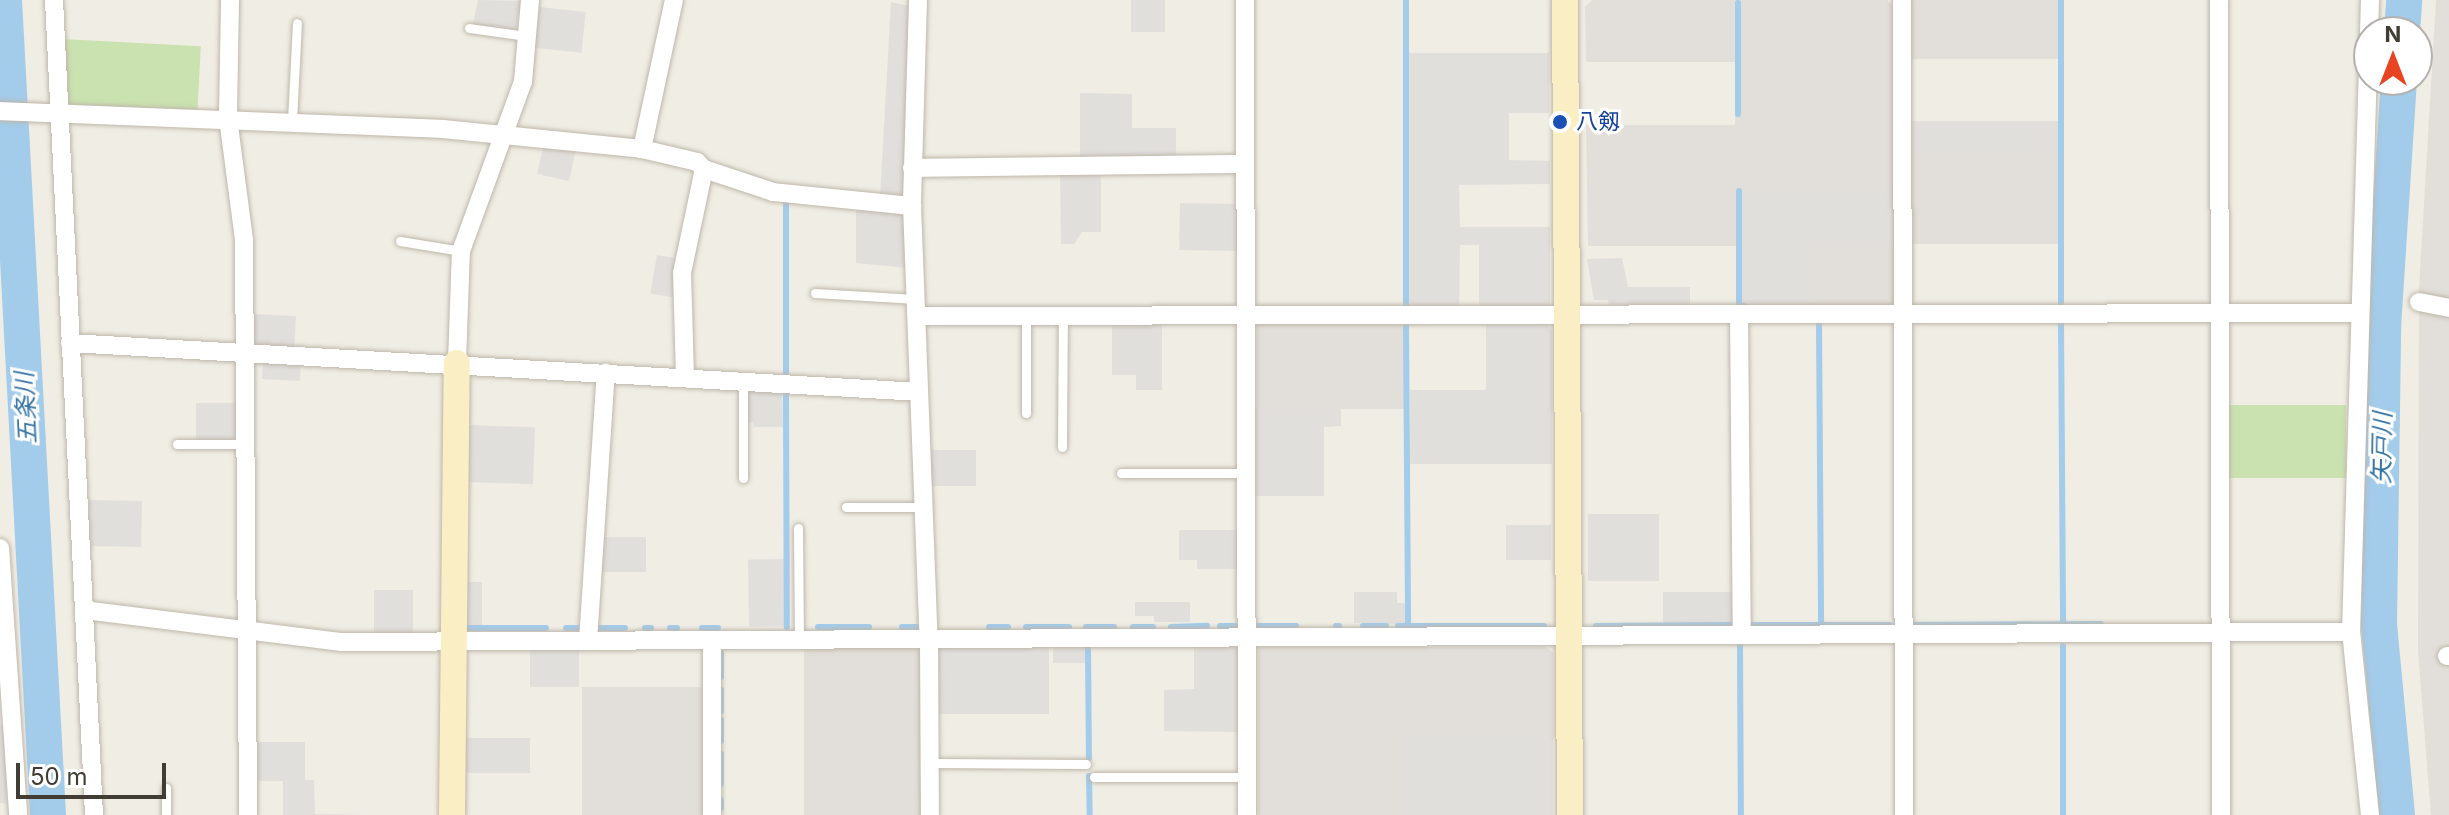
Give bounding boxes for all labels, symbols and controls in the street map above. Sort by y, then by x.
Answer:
north arrow [2353,16,2433,96]
text: N [2385,21,2401,47]
place label: 八剱 [1576,109,1620,135]
marker: 八剱 [1551,113,1569,131]
water label: 五条川 [10,371,42,445]
water label: 矢戸川 [2367,412,2397,484]
scale bar [20,747,170,797]
text: 50 m [30,762,88,791]

